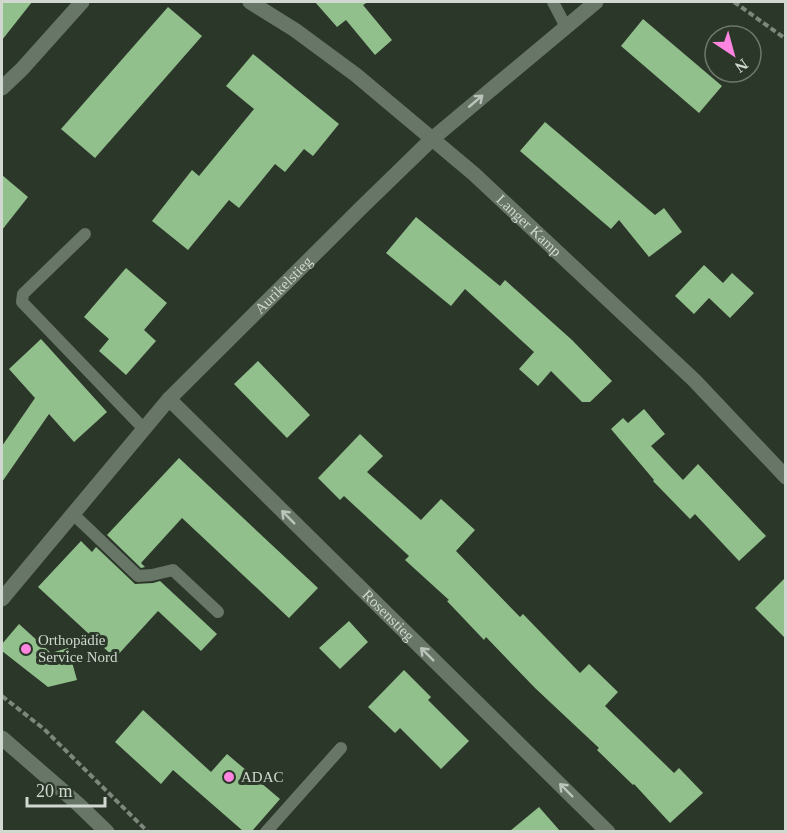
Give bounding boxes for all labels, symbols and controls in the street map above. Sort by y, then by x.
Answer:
north arrow [703,24,763,84]
text: N [731,55,751,76]
one-way arrow [468,94,483,108]
street label: Langer Kamp [493,191,565,260]
street label: Aurikelstieg [252,253,316,317]
one-way arrow [281,509,296,524]
street label: Rosenstieg [359,586,418,644]
place label: Orthopädie Service Nord [38,632,118,665]
marker: Orthopädie Service Nord [19,642,33,656]
one-way arrow [420,646,435,661]
place label: ADAC [241,769,284,785]
scale bar [27,770,105,808]
marker: ADAC [222,770,236,784]
text: 20 m [36,781,73,801]
one-way arrow [559,783,573,798]

